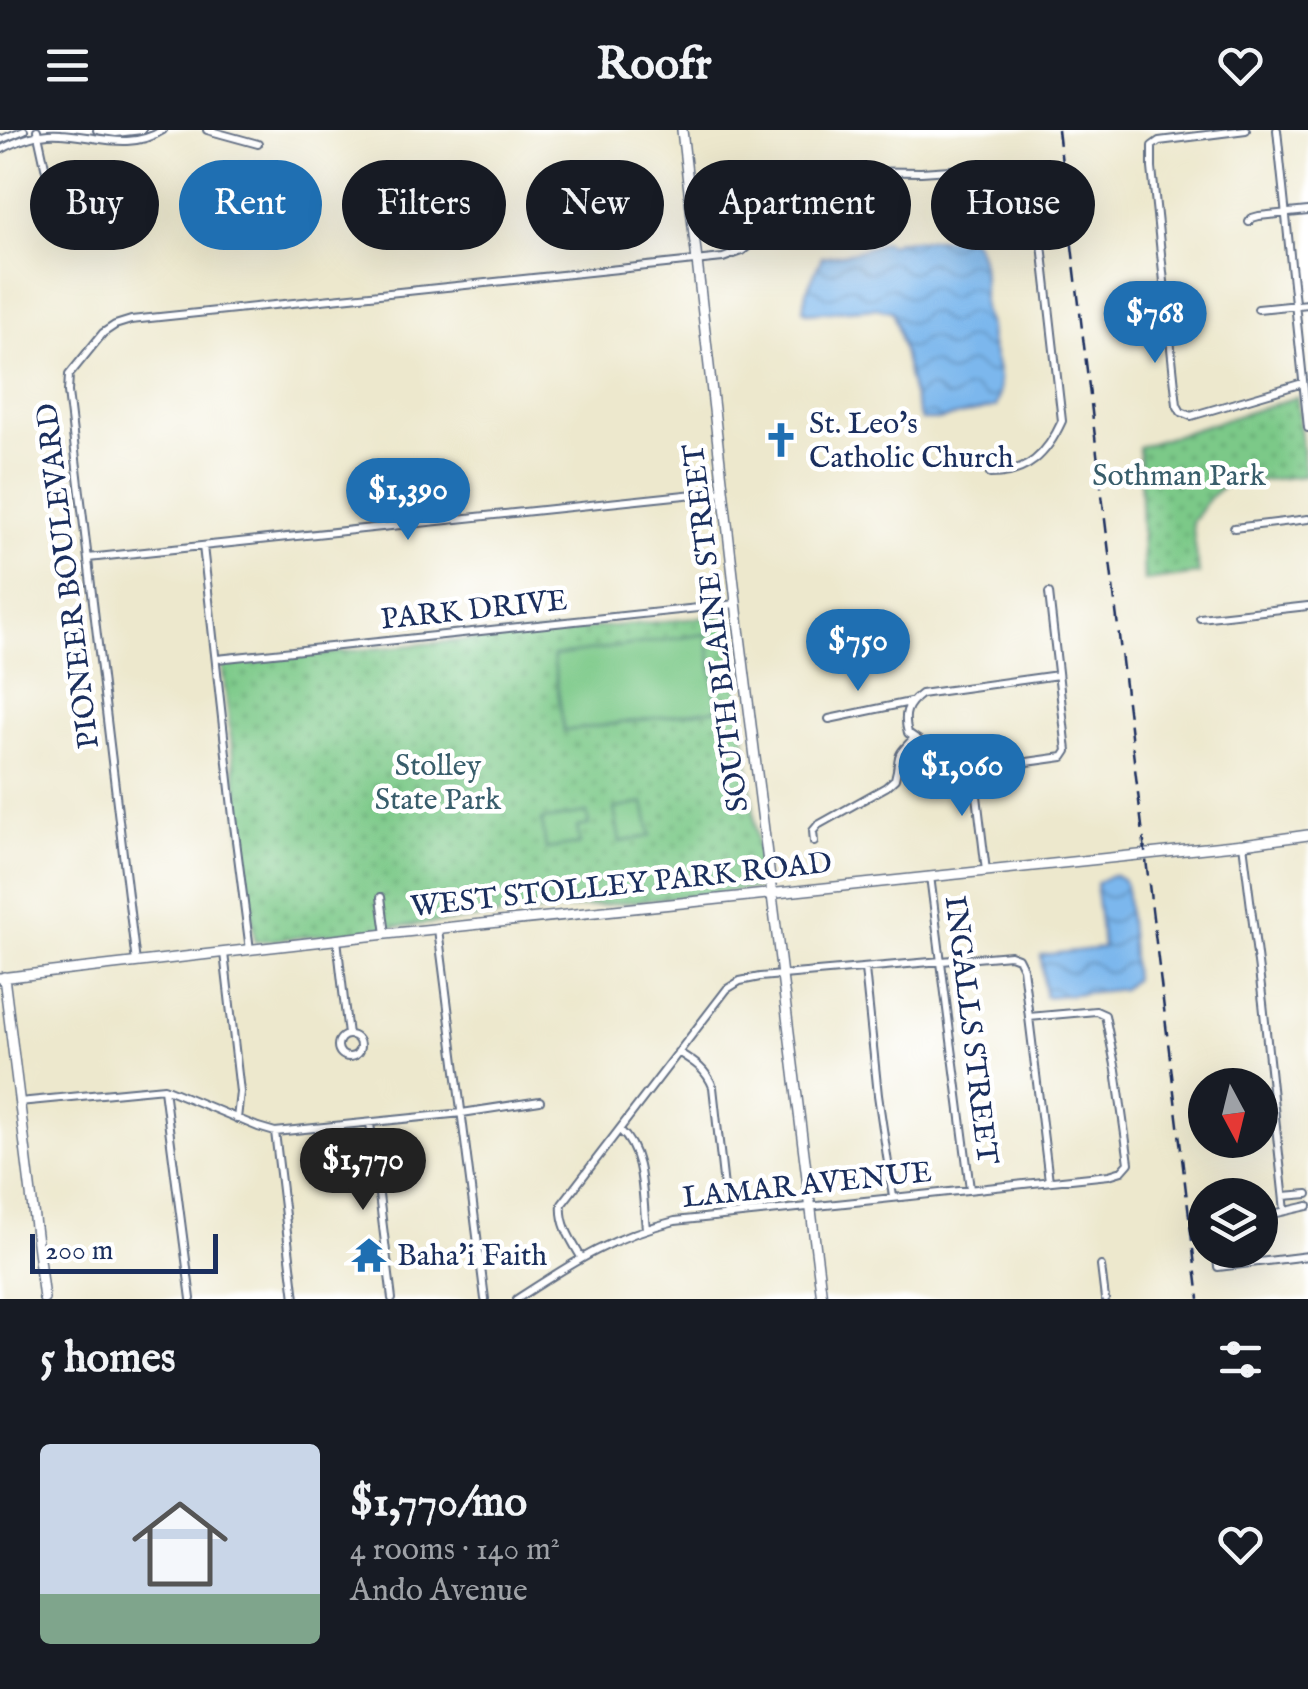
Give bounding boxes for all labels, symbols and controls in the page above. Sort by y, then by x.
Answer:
text: Roofr [596,37,712,94]
icon: menu [40,38,95,93]
icon: heart [1213,38,1268,93]
chip: Buy [30,160,159,250]
chip: Rent [179,160,322,250]
chip: Filters [342,160,506,250]
chip: New [526,160,664,250]
chip: Apartment [684,160,911,250]
chip: House [931,160,1095,250]
pin: $768 [1096,281,1214,366]
text: $768 [1126,293,1184,334]
street label: PIONEER BOULEVARD [29,401,109,751]
place label: St. Leo's Catholic Church [809,406,1014,478]
church icon: St. Leo's Catholic Church [762,421,800,459]
street label: SOUTH BLAINE STREET [676,441,758,814]
pin: $1,390 [327,458,489,543]
park label: Sothman Park [1092,458,1267,496]
text: $1,390 [368,470,448,511]
street label: PARK DRIVE [379,582,569,640]
pin: $750 [799,609,917,694]
text: $750 [828,621,888,662]
pin: $1,060 [881,734,1043,819]
text: $1,060 [920,746,1004,787]
park label: Stolley State Park [375,748,502,820]
street label: WEST STOLLEY PARK ROAD [409,845,834,927]
street label: INGALLS STREET [935,894,1005,1167]
north arrow [1188,1068,1278,1158]
map controls [1188,1068,1278,1268]
pin: $1,770 [282,1128,444,1213]
text: $1,770 [322,1140,404,1181]
street label: LAMAR AVENUE [681,1154,934,1218]
button: layers [1188,1178,1278,1268]
scale bar [30,1229,218,1274]
text: 200 m [45,1234,113,1269]
temple icon: Baha'i Faith [350,1236,388,1274]
place label: Baha'i Faith [397,1238,547,1276]
icon: filters [1213,1332,1268,1387]
text: 5 homes [40,1333,176,1386]
text: $1,770/mo [350,1477,527,1530]
icon: home [120,1484,240,1604]
icon: heart [1213,1517,1268,1572]
text: 4 rooms · 140 m² [350,1530,560,1571]
text: Ando Avenue [350,1571,528,1612]

